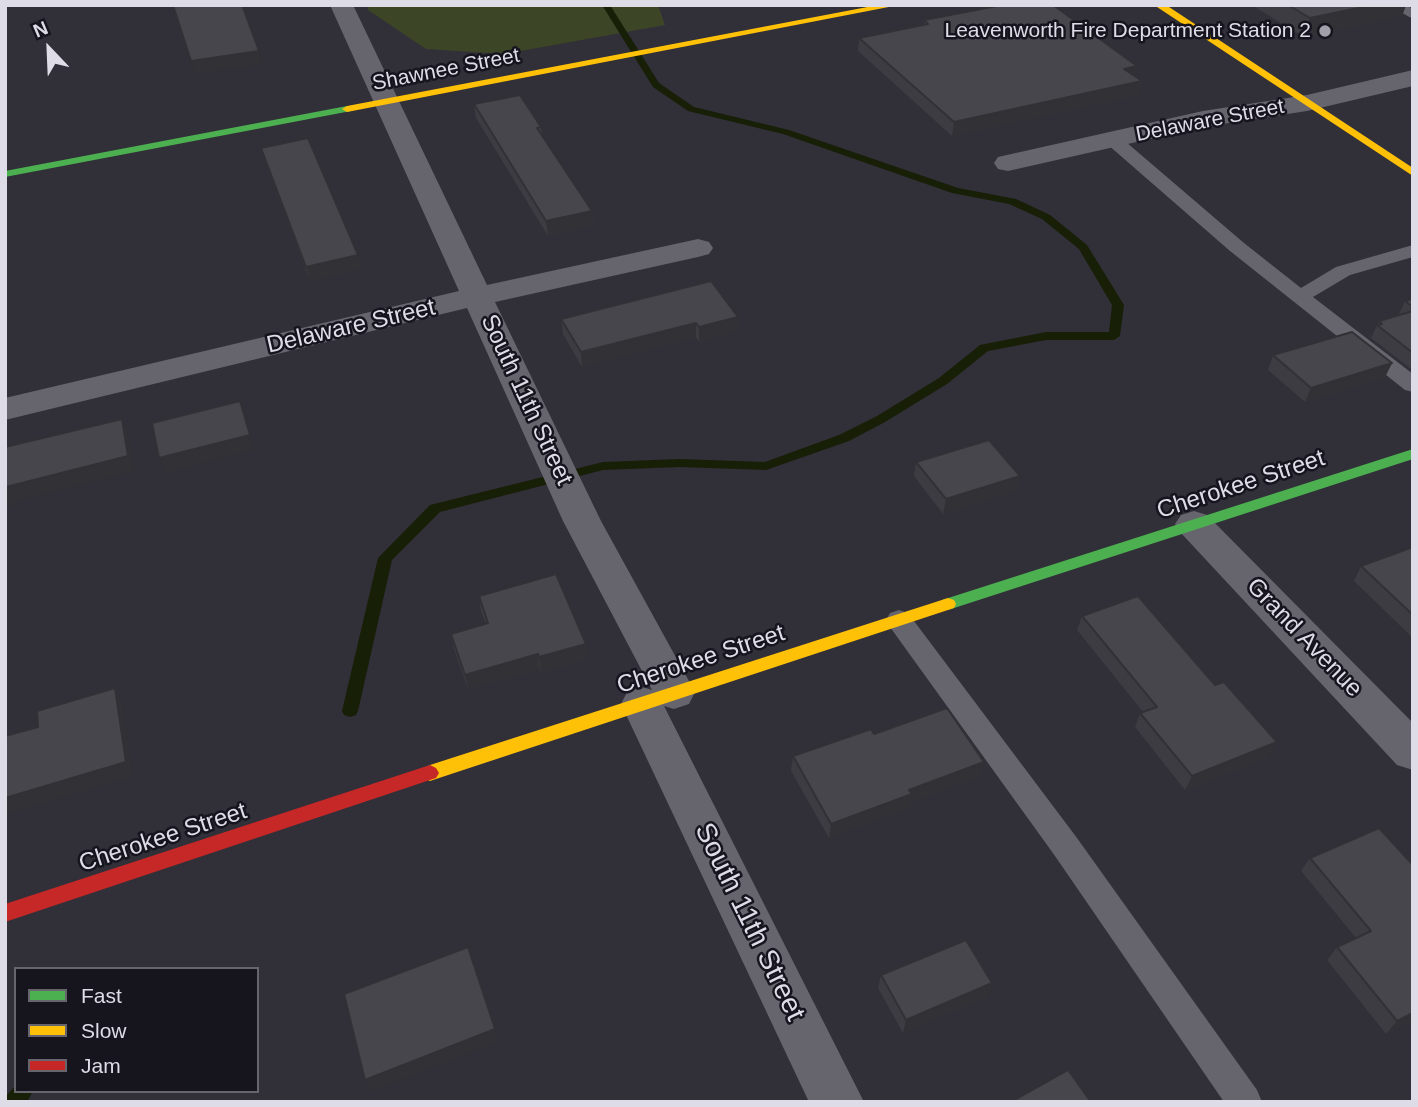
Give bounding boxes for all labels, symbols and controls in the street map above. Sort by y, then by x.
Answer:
north arrow [14,14,84,84]
text: N [30,17,51,42]
place label: Leavenworth Fire Department Station 2 [944,18,1311,44]
marker: Leavenworth Fire Department Station 2 [1317,23,1333,39]
street label: Shawnee Street [370,43,522,97]
street label: Delaware Street [1134,94,1286,148]
street label: Delaware Street [264,294,438,360]
street label: South 11th Street [474,310,578,490]
street label: Cherokee Street [1153,444,1329,526]
street label: Grand Avenue [1240,572,1368,704]
street label: Cherokee Street [613,619,789,701]
street label: Cherokee Street [75,797,251,879]
street label: South 11th Street [687,818,811,1026]
legend [14,967,259,1093]
text: Fast [81,984,122,1007]
text: Slow [81,1019,127,1042]
text: Jam [81,1054,121,1077]

